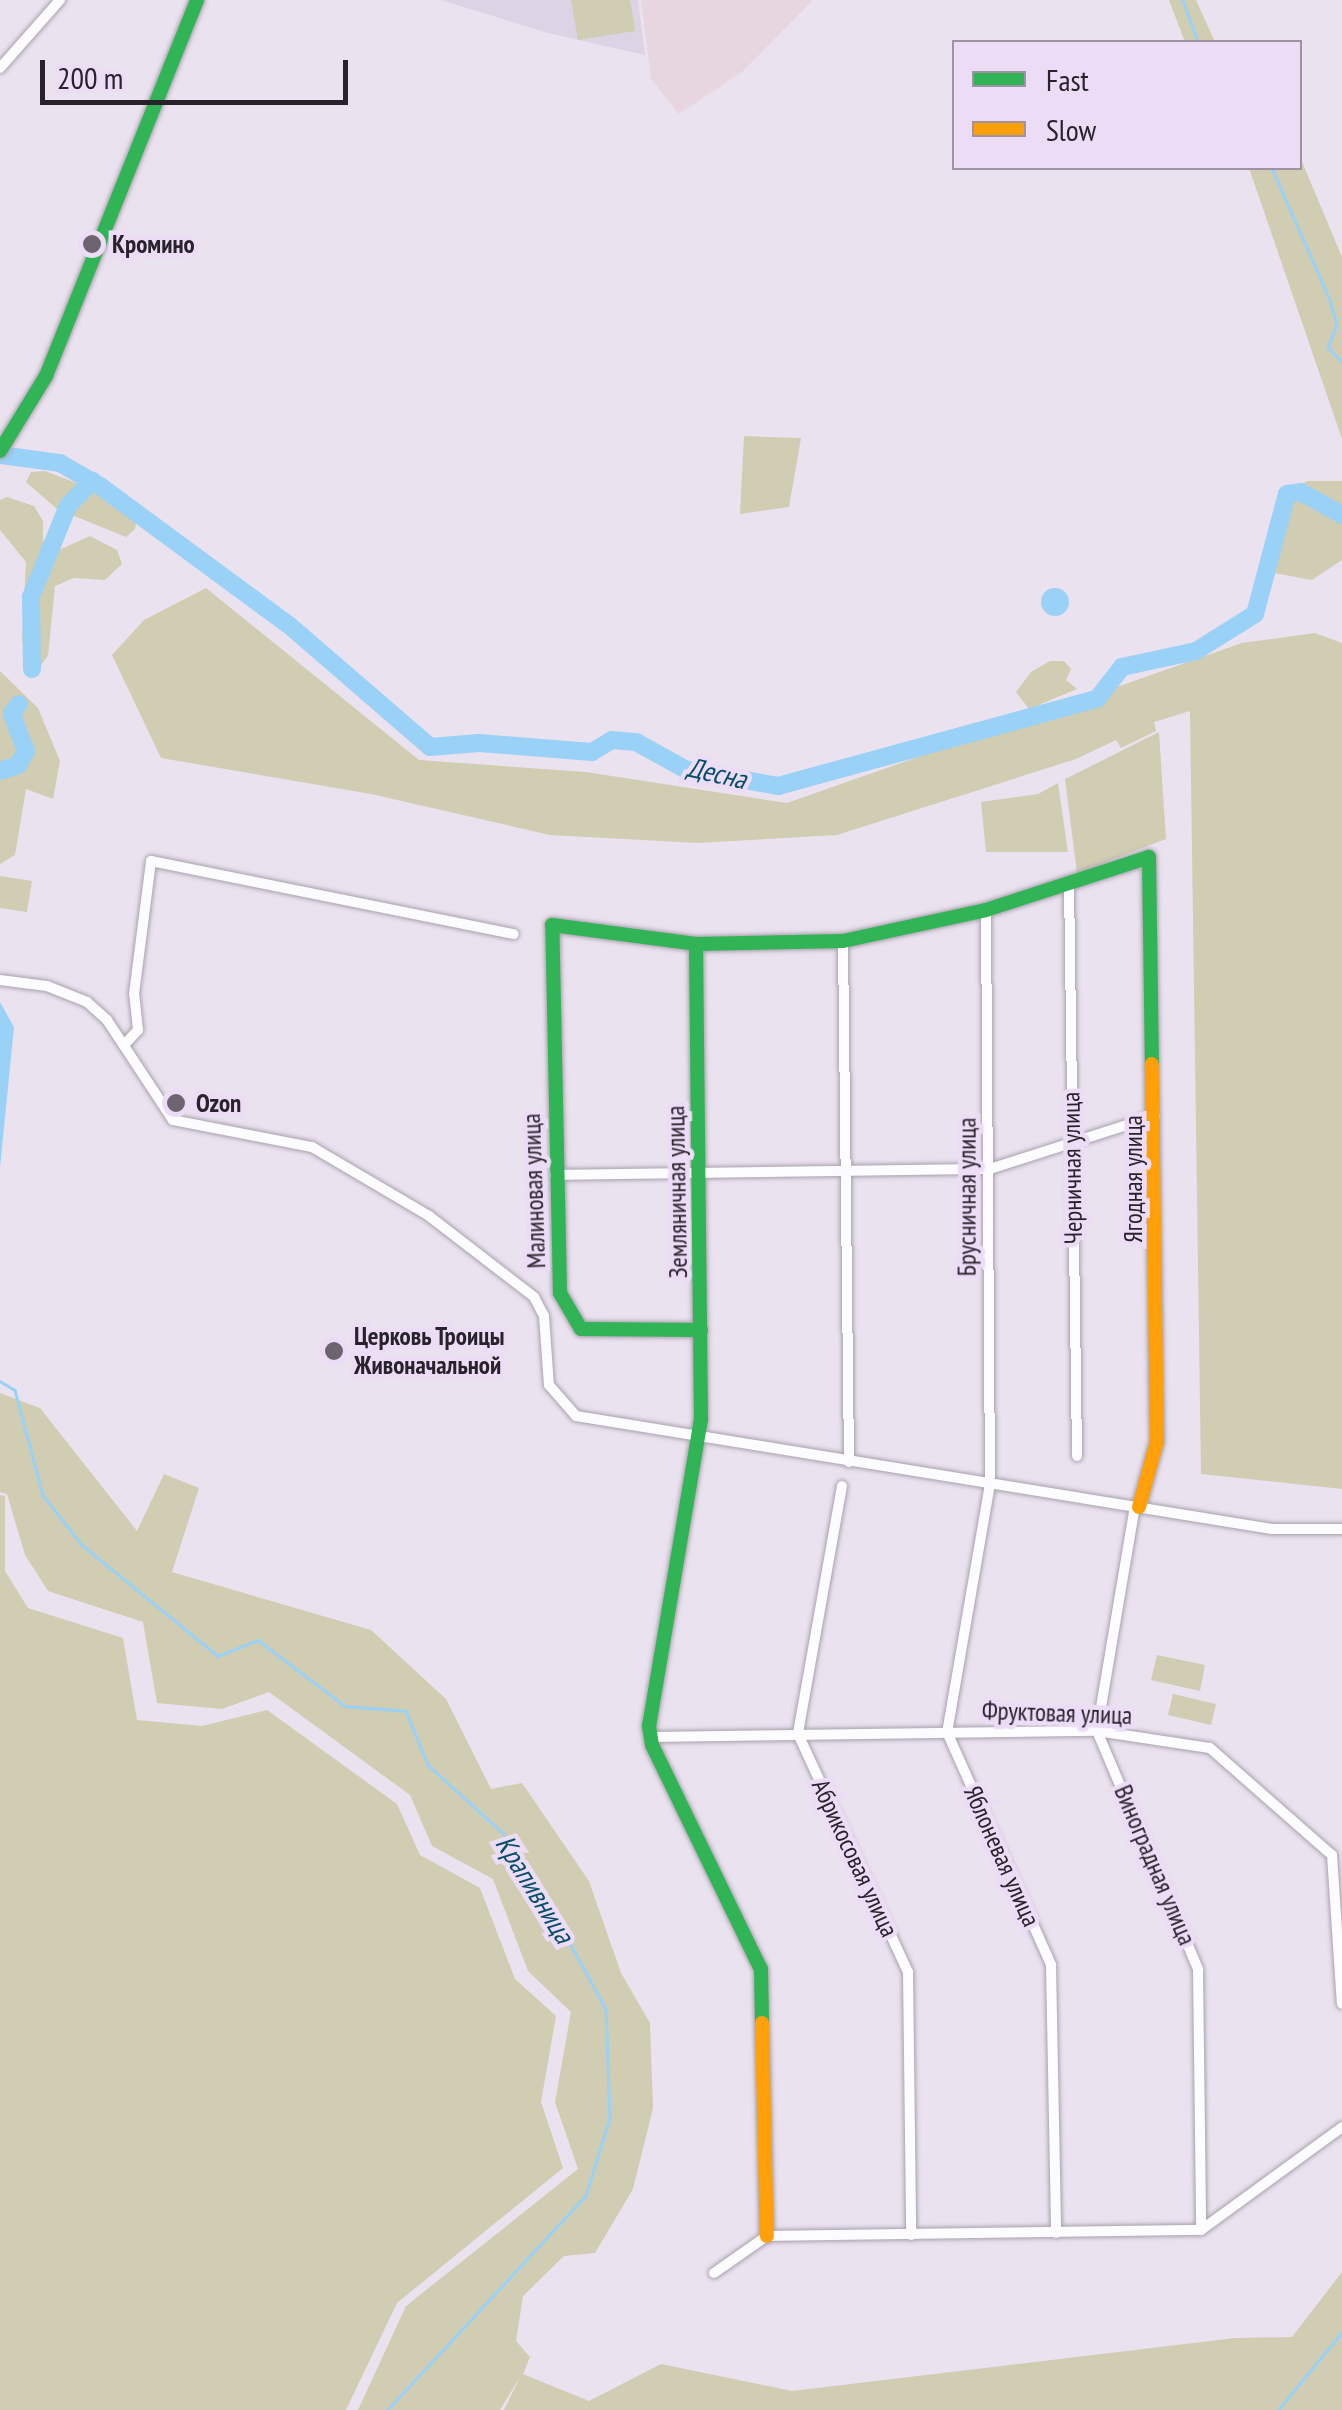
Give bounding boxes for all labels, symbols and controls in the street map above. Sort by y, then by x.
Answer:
scale bar [45,40,352,102]
legend [952,40,1302,170]
text: 200 m [57,58,123,97]
text: Fast [1046,60,1089,99]
text: Slow [1046,110,1096,149]
place label: Кромино [112,229,195,259]
marker: Кромино [81,233,103,255]
water label: Десна [684,750,750,796]
place label: Ozon [196,1088,241,1118]
marker: Ozon [165,1092,187,1114]
street label: Черничная улица [1056,1092,1088,1244]
street label: Земляничная улица [660,1105,694,1279]
street label: Малиновая улица [516,1113,552,1269]
street label: Ягодная улица [1118,1115,1148,1243]
street label: Брусничная улица [952,1118,982,1276]
place label: Церковь Троицы Живоначальной [354,1322,506,1381]
marker: Церковь Троицы Живоначальной [323,1340,345,1362]
street label: Фруктовая улица [981,1695,1133,1731]
street label: Абрикосовая улица [805,1774,905,1942]
street label: Яблоневая улица [958,1781,1046,1931]
street label: Виноградная улица [1108,1781,1202,1949]
water label: Крапивница [489,1829,581,1949]

